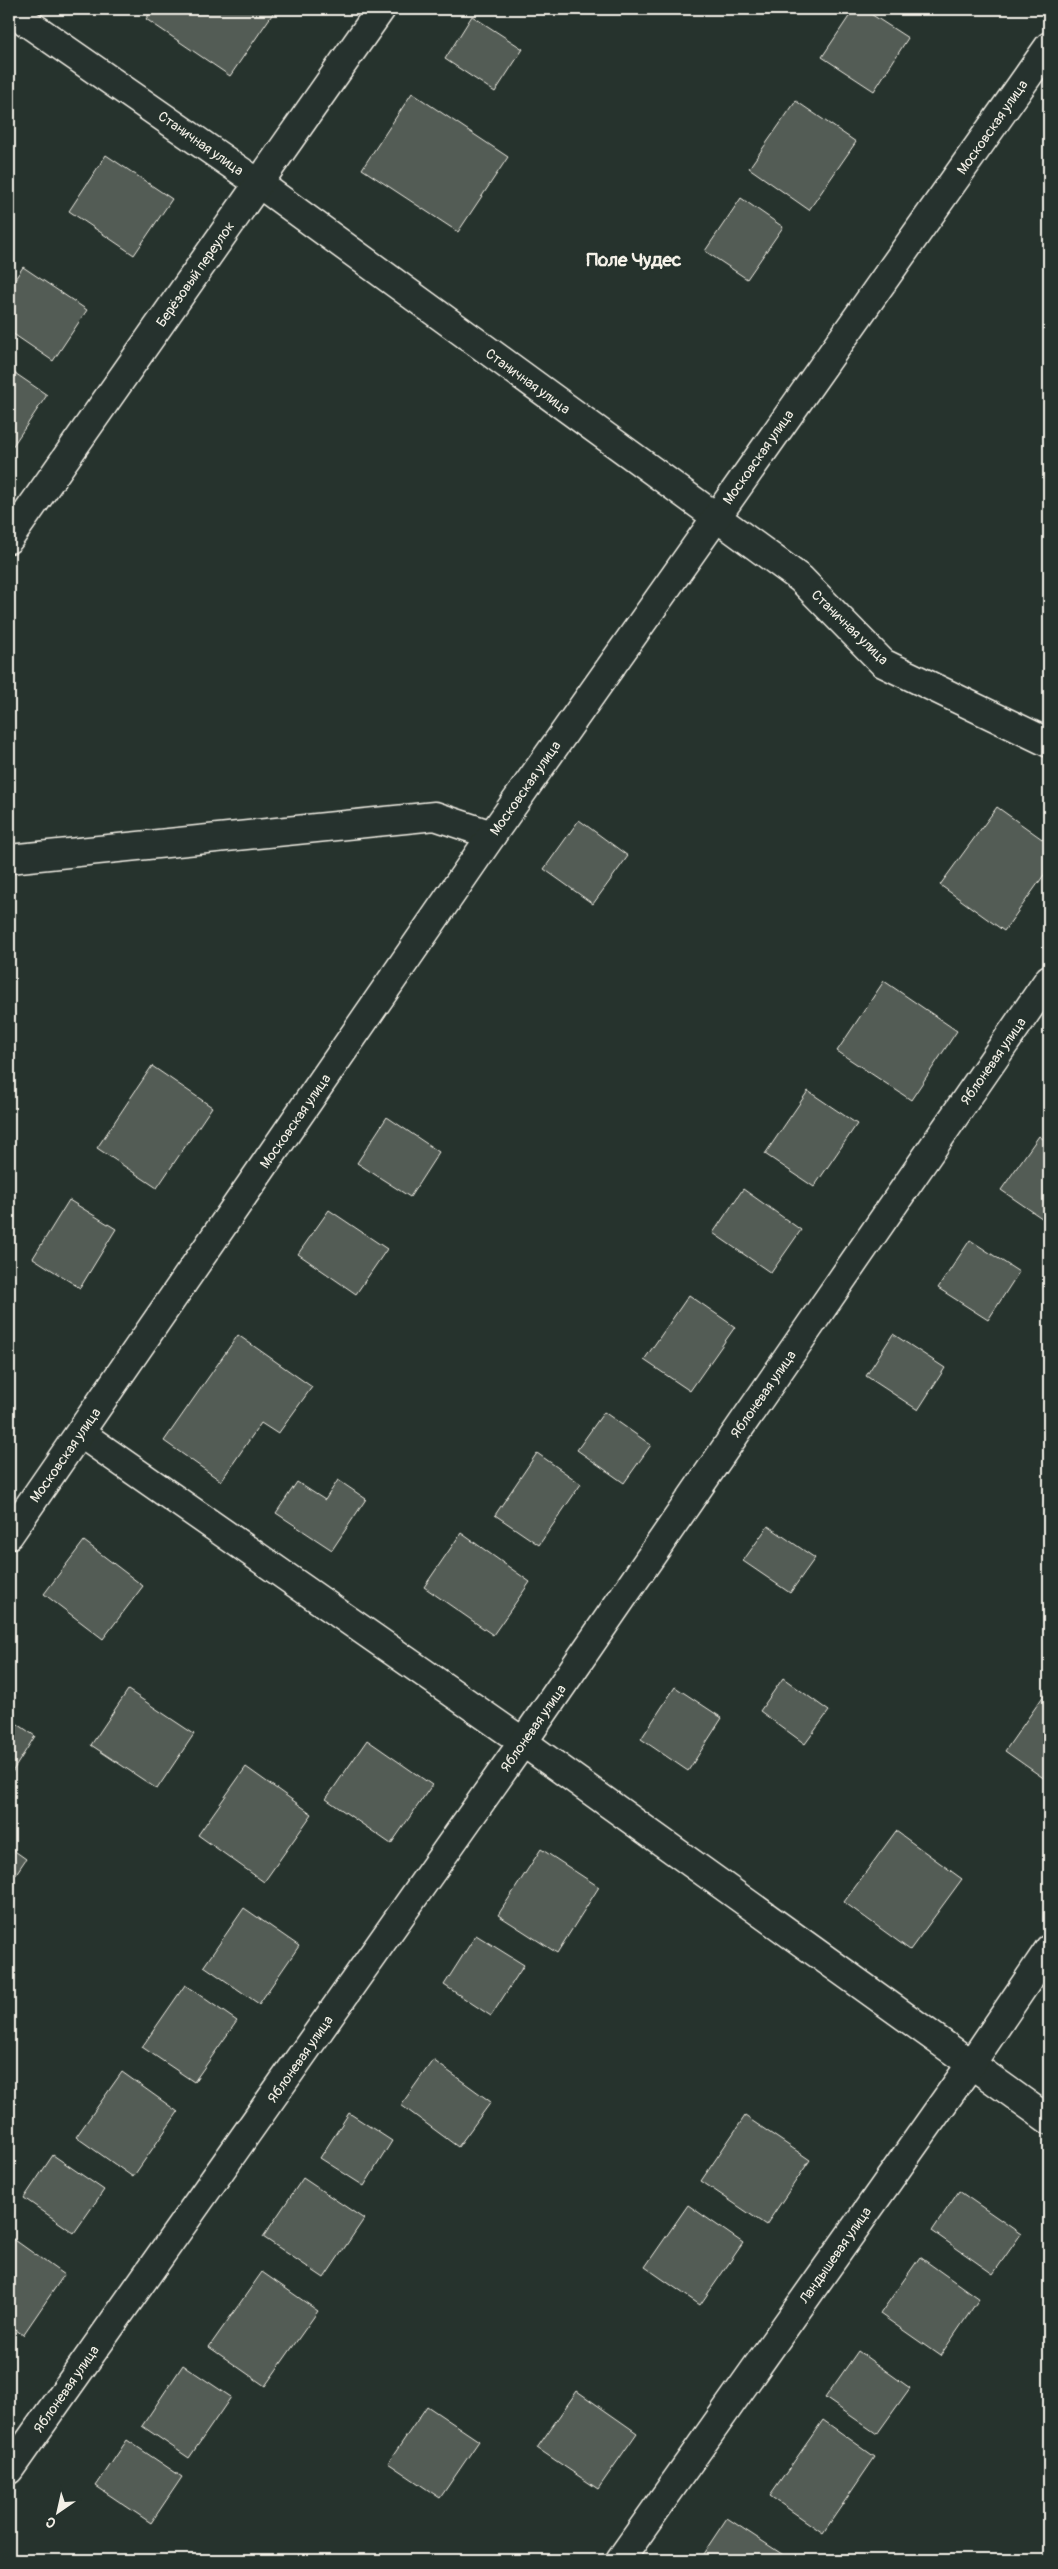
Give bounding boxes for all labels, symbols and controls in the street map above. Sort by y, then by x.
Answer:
street label: Московская улица [953,77,1031,178]
street label: Станичная улица [155,108,247,179]
street label: Берёзовый переулок [153,218,238,330]
district label: Поле Чудес [586,248,682,272]
street label: Станичная улица [482,345,573,418]
street label: Московская улица [719,407,797,508]
street label: Станичная улица [808,586,892,668]
street label: Московская улица [486,738,564,839]
street label: Яблоневая улица [957,1014,1030,1108]
street label: Московская улица [256,1071,334,1172]
street label: Яблоневая улица [727,1347,800,1441]
street label: Московская улица [26,1405,104,1506]
street label: Яблоневая улица [497,1681,570,1775]
street label: Яблоневая улица [264,2012,337,2106]
street label: Ландышевая улица [795,2204,875,2308]
street label: Яблоневая улица [30,2342,103,2436]
north arrow [32,2486,82,2536]
text: С [42,2513,59,2532]

